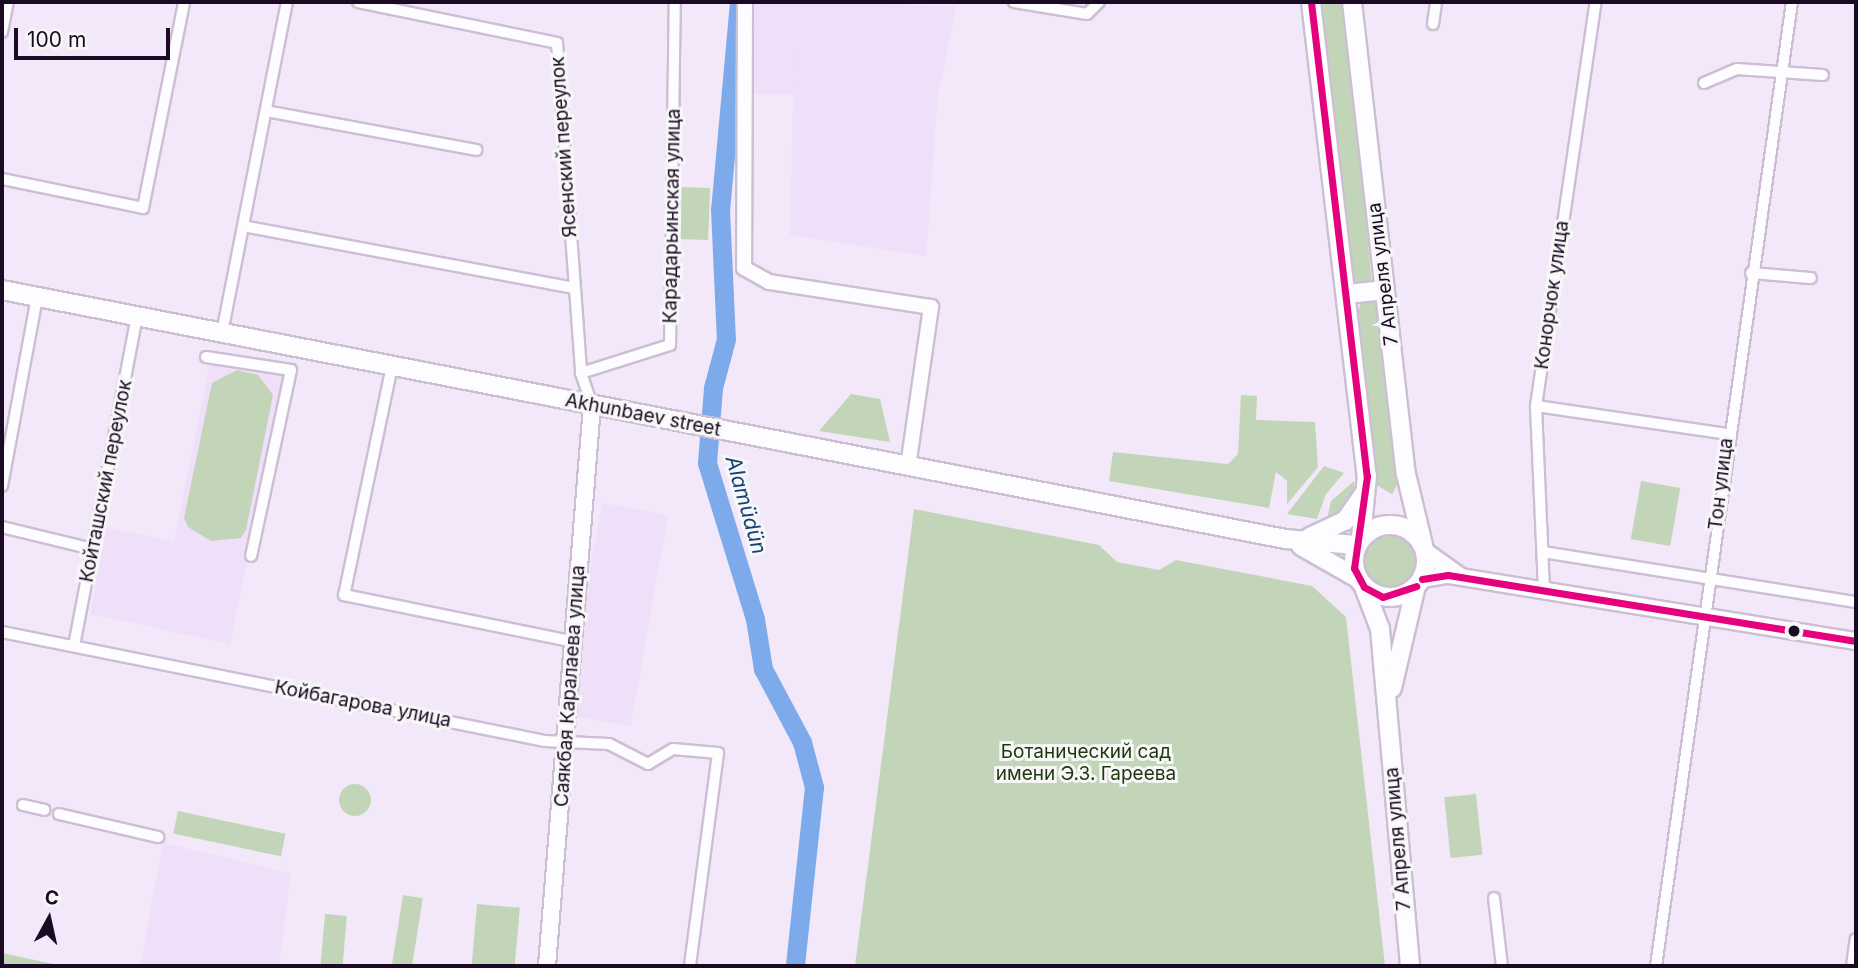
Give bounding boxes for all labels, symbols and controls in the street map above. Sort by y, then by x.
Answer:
scale bar [18,14,173,58]
text: 100 m [27,27,86,52]
street label: Ясенский переулок [546,56,582,238]
street label: Карадарьинская улица [659,108,685,324]
street label: 7 Апреля улица [1363,201,1403,347]
street label: Конорчок улица [1530,219,1574,371]
street label: Койташский переулок [75,378,137,584]
street label: Akhunbaev street [563,389,723,441]
street label: Тон улица [1704,437,1738,531]
water label: Alamüdün [720,453,772,557]
street label: Саякбая Каралаева улица [550,564,590,808]
unlabelled marker [1787,624,1801,638]
street label: Койбагарова улица [273,676,453,732]
park label: Ботанический сад имени Э.З. Гареева [996,741,1176,785]
street label: 7 Апреля улица [1380,766,1416,912]
north arrow [14,884,84,954]
text: С [43,885,61,910]

